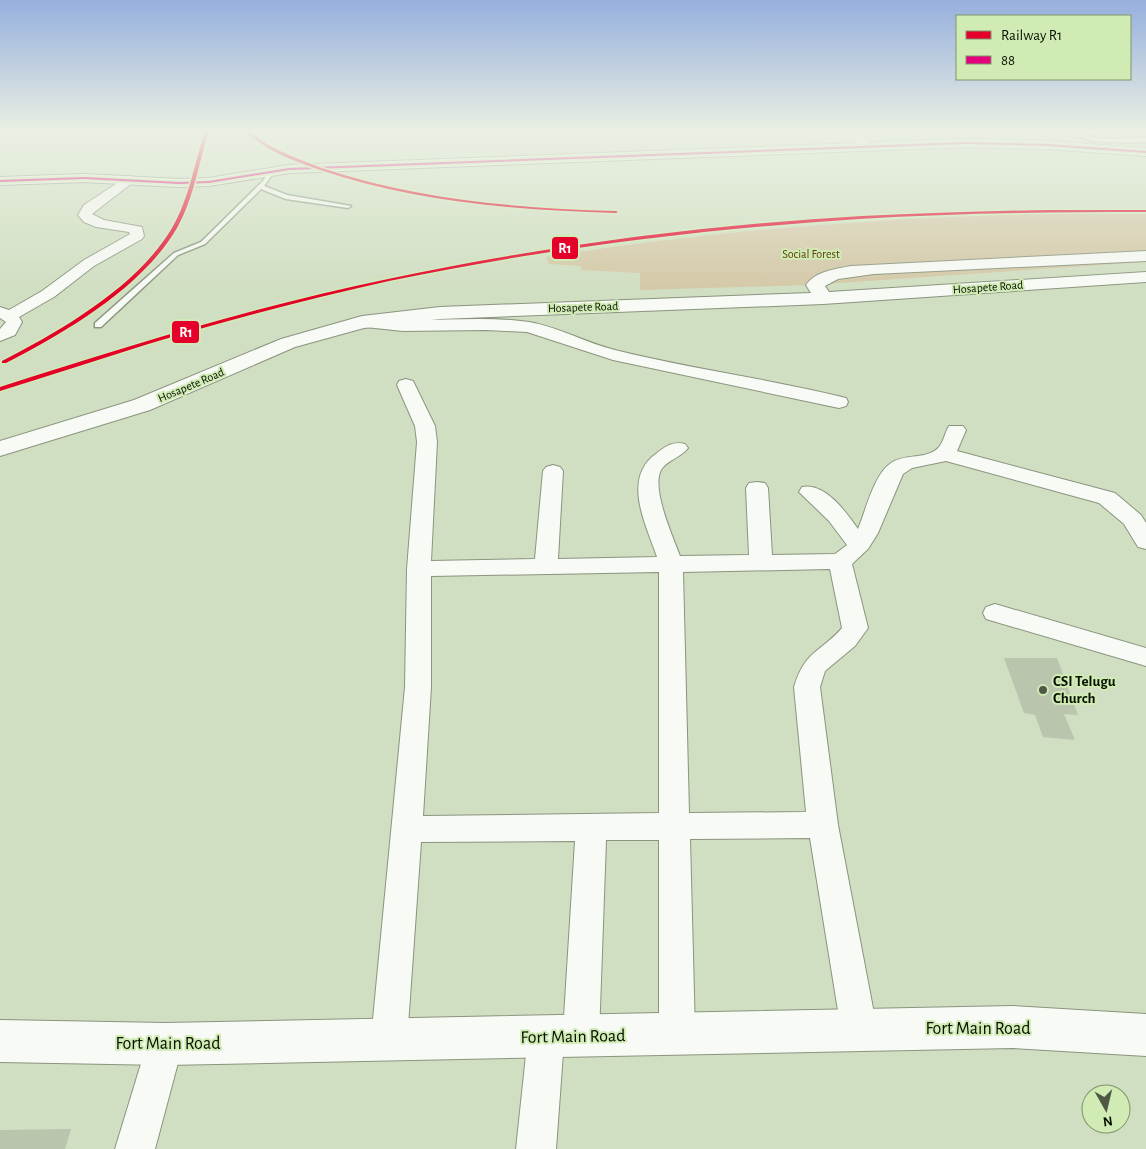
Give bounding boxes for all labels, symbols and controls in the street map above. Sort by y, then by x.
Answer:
legend [956,15,1131,80]
text: Railway R1 [1001,28,1062,43]
text: 88 [1001,53,1015,68]
line badge: R1 [551,236,579,260]
text: R1 [558,242,572,256]
park label: Social Forest [782,248,840,260]
street label: Hosapete Road [952,279,1024,295]
street label: Hosapete Road [548,300,618,314]
line badge: R1 [171,320,200,344]
text: R1 [179,326,193,340]
street label: Hosapete Road [156,366,226,404]
place label: CSI Telugu Church [1053,674,1116,706]
marker: CSI Telugu Church [1037,684,1049,696]
street label: Fort Main Road [925,1020,1031,1038]
street label: Fort Main Road [520,1027,626,1047]
street label: Fort Main Road [115,1035,221,1053]
north arrow [1081,1084,1131,1134]
text: N [1102,1113,1113,1128]

